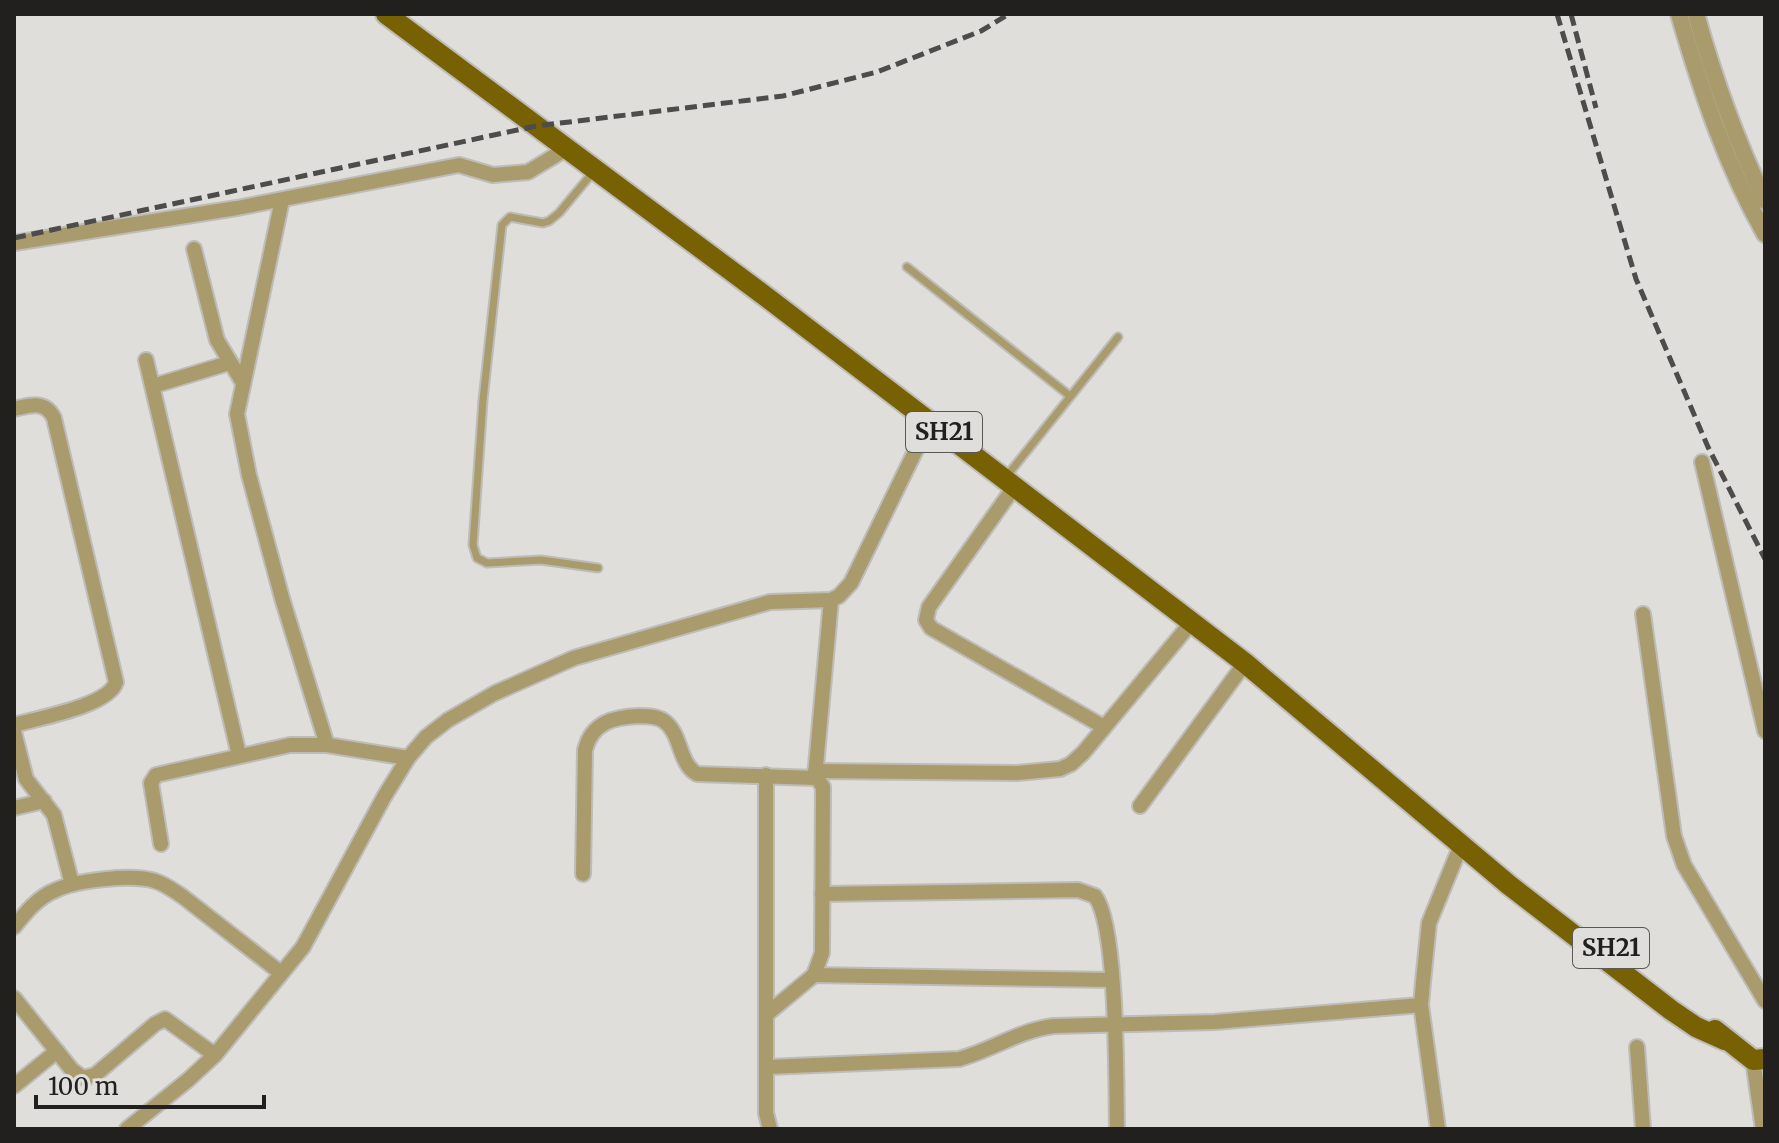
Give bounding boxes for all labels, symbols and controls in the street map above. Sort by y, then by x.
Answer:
road number: SH21 [906,412,982,452]
road number: SH21 [1573,928,1649,968]
scale bar [36,1059,264,1109]
text: 100 m [48,1071,119,1102]

